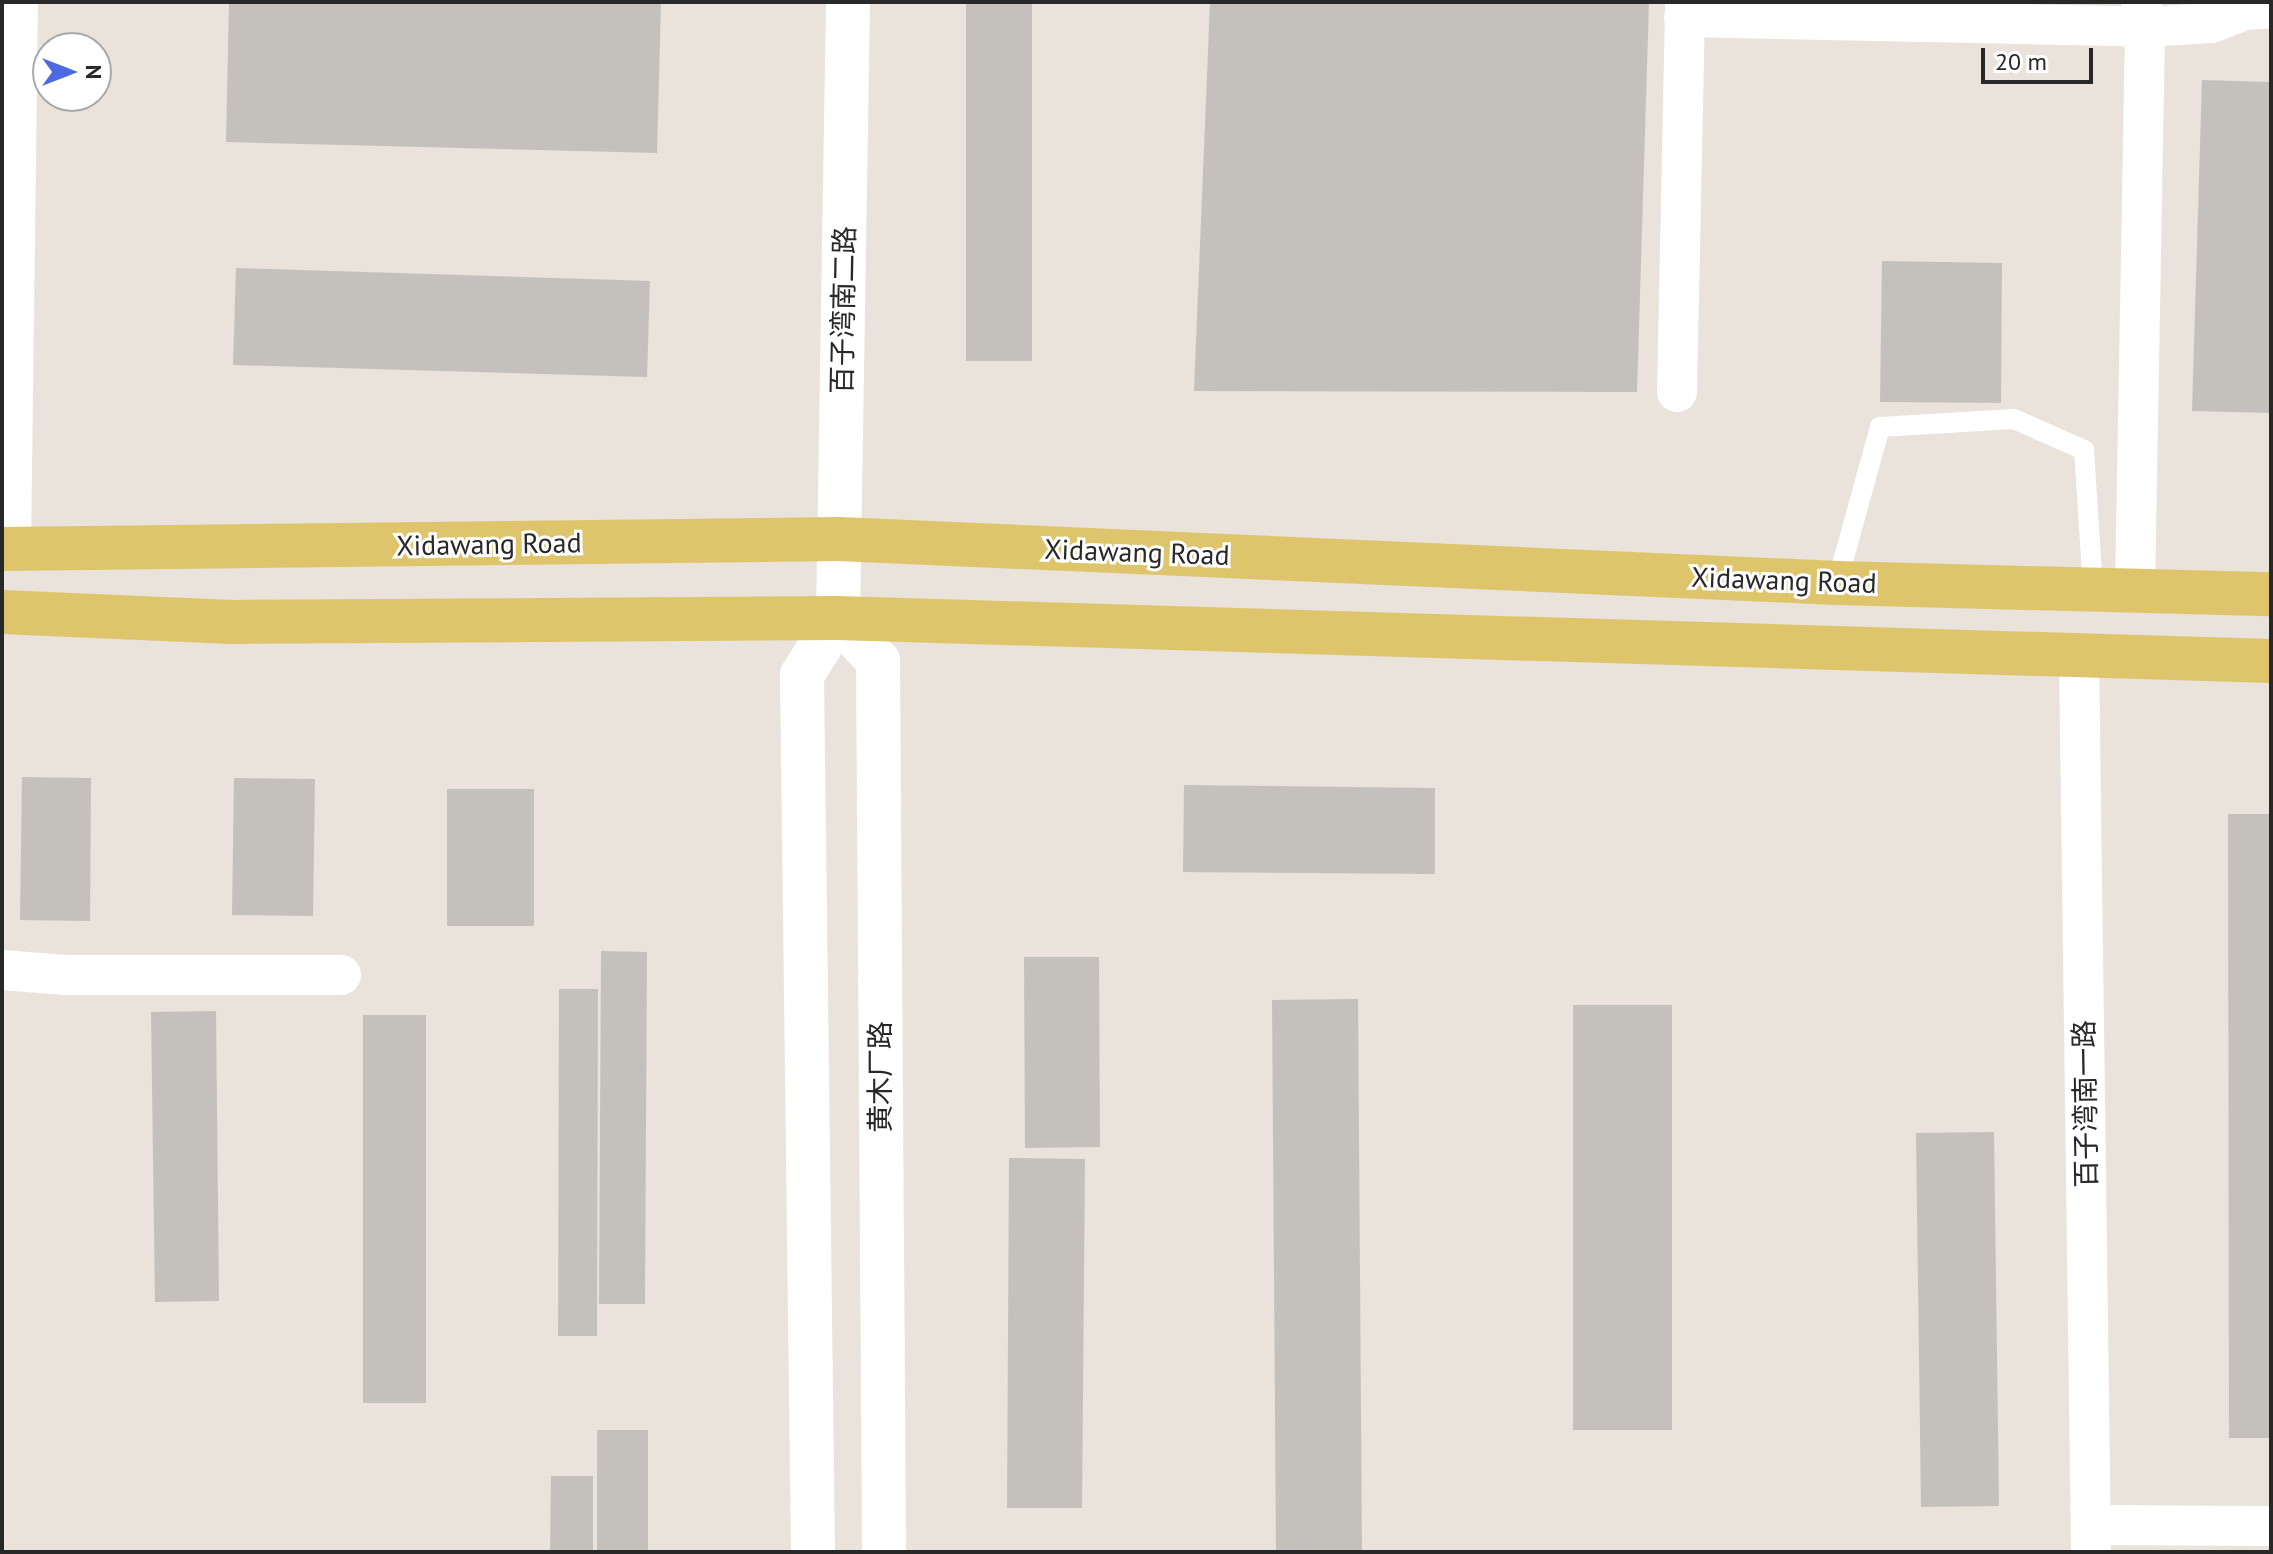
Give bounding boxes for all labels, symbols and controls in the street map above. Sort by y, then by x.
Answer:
north arrow [32,32,112,112]
scale bar [1985,32,2097,82]
text: 20 m [1995,46,2047,77]
text: N [80,65,108,79]
street label: 百子湾南二路 [825,226,861,394]
street label: Xidawang Road [396,526,582,562]
street label: Xidawang Road [1044,532,1230,572]
street label: Xidawang Road [1691,560,1877,600]
street label: 百子湾南一路 [2067,1020,2103,1188]
street label: 黄木厂路 [863,1021,897,1133]

